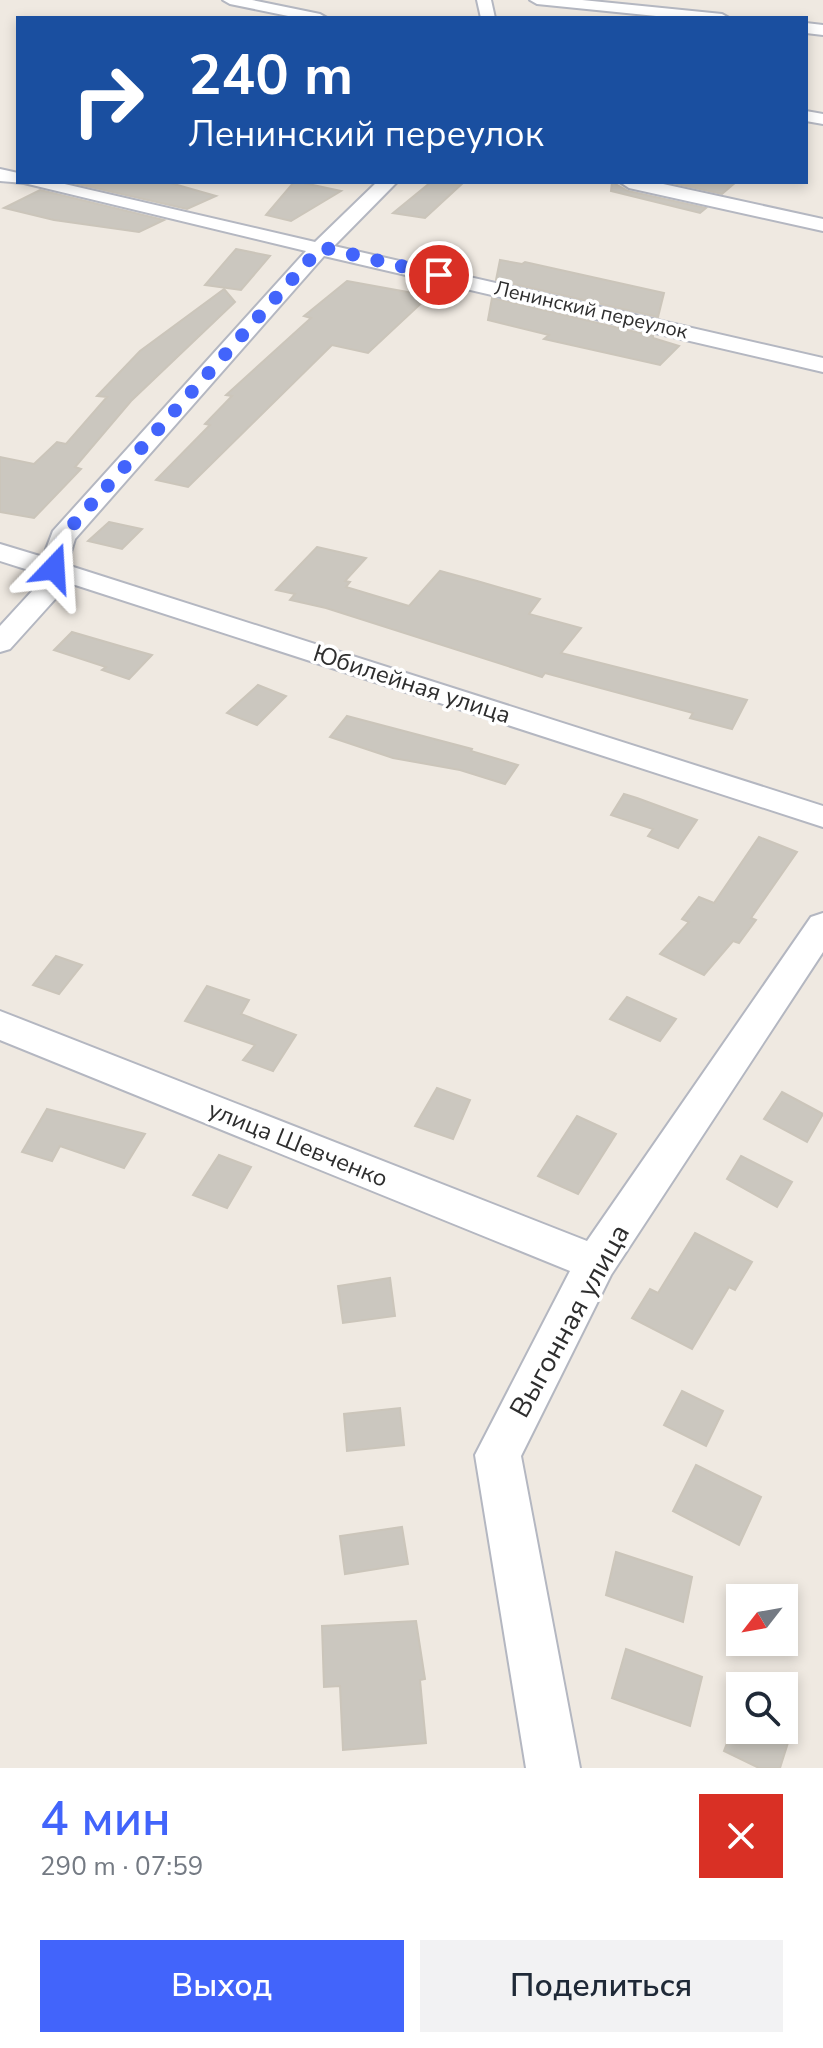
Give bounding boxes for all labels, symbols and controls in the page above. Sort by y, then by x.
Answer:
text: 240 m [188,37,353,114]
icon: right [56,48,160,152]
text: Ленинский переулок [188,110,544,159]
pin [405,241,473,309]
icon: arrive [417,253,461,297]
street label: Ленинский переулок [492,275,691,345]
position arrow [12,526,96,610]
street label: Юбилейная улица [309,637,515,731]
street label: улица Шевченко [203,1093,393,1195]
street label: Выгонная улица [501,1217,639,1425]
north arrow [726,1584,798,1656]
map controls [726,1584,798,1744]
button: search [726,1672,798,1744]
text: 4 мин [40,1786,171,1852]
button: close [699,1794,783,1878]
text: 290 m · 07:59 [40,1849,203,1884]
button: Выход [40,1940,404,2032]
button: Поделиться [420,1940,783,2032]

